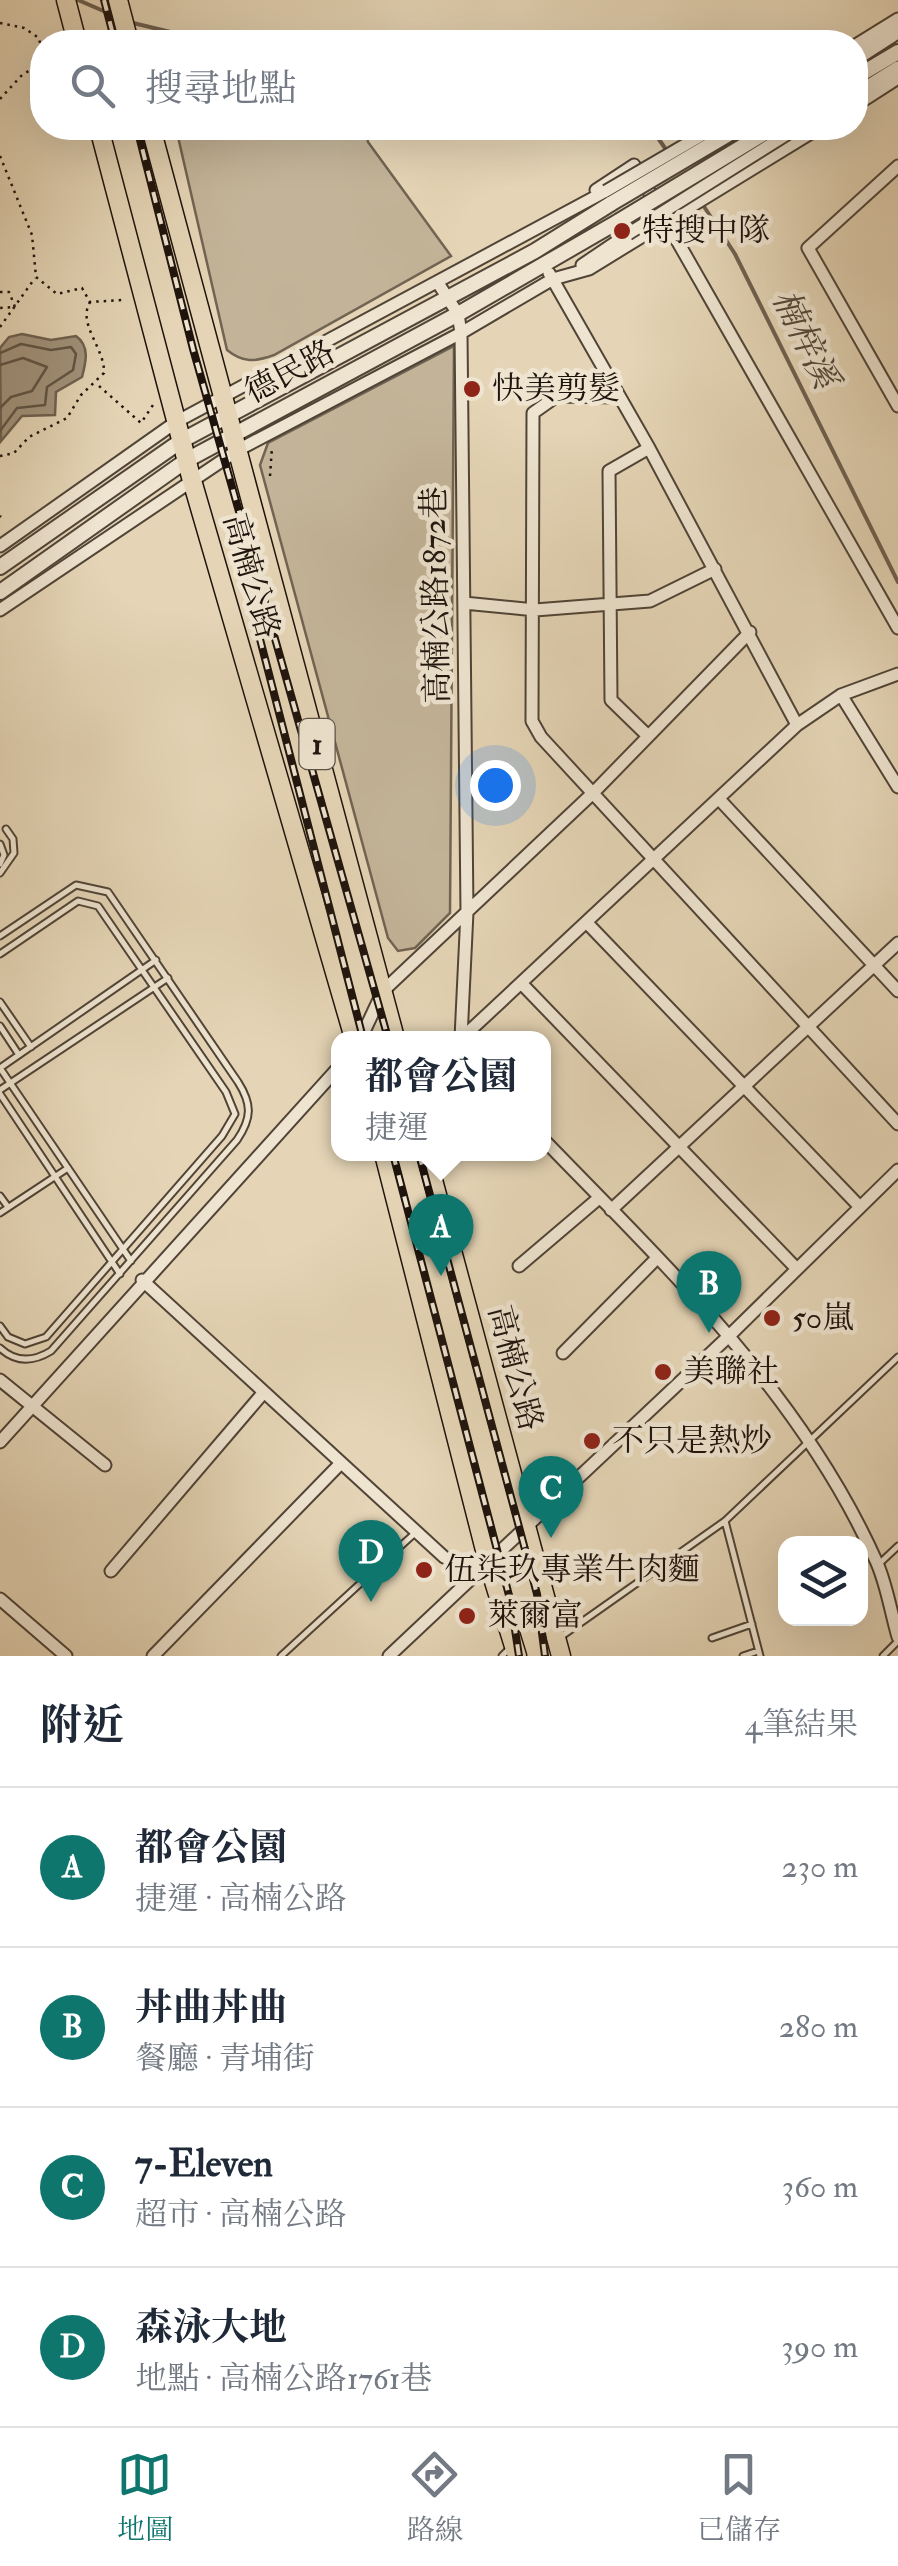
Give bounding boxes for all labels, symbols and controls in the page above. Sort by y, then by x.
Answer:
search box [30,30,868,140]
icon: search [65,58,120,113]
text: 搜尋地點 [145,65,297,113]
place label: 特搜中隊 [642,211,770,251]
marker: 特搜中隊 [611,220,633,242]
water label: 楠梓溪 [762,282,850,399]
street label: 德民路 [238,332,342,412]
place label: 快美剪髮 [492,369,620,409]
marker: 快美剪髮 [461,378,483,400]
street label: 高楠公路1872巷 [414,486,458,704]
street label: 高楠公路 [214,509,288,643]
road number: 1 [300,719,334,769]
your location [470,760,521,811]
popup [331,1031,551,1161]
text: 都會公園 [365,1053,517,1101]
text: 捷運 [365,1108,429,1148]
pin: A [408,1194,474,1276]
pin: B [676,1250,742,1333]
place label: 50嵐 [792,1298,854,1338]
street label: 高楠公路 [479,1301,551,1435]
marker: 50嵐 [761,1307,783,1329]
place label: 美聯社 [683,1352,779,1392]
marker: 美聯社 [652,1361,674,1383]
place label: 不只是熱炒 [612,1421,772,1461]
marker: 不只是熱炒 [581,1430,603,1452]
pin: C [518,1456,584,1538]
pin: D [338,1520,404,1602]
map controls [778,1536,868,1626]
button: layers [778,1536,868,1626]
place label: 伍柒玖專業牛肉麵 [444,1550,700,1590]
marker: 伍柒玖專業牛肉麵 [413,1559,435,1581]
place label: 萊爾富 [487,1596,583,1636]
marker: 萊爾富 [456,1605,478,1627]
text: 附近 [40,1700,124,1752]
text: 4筆結果 [745,1705,858,1745]
text: 都會公園 [135,1824,287,1872]
text: A [62,1847,83,1887]
text: 230 m [782,1847,858,1887]
text: 捷運 · 高楠公路 [135,1879,347,1919]
text: 丼曲丼曲 [135,1984,287,2032]
text: B [62,2007,83,2047]
text: 280 m [779,2007,858,2047]
text: 餐廳 · 青埔街 [135,2039,315,2079]
text: 7-Eleven [135,2140,273,2188]
text: C [61,2167,84,2207]
text: 360 m [782,2167,858,2207]
text: 超市 · 高楠公路 [135,2195,347,2235]
text: 森泳大地 [135,2304,287,2352]
text: D [59,2327,86,2367]
text: 390 m [781,2327,858,2367]
text: 地點 · 高楠公路1761巷 [135,2359,432,2399]
tab: 地圖 [117,2447,173,2548]
tab: 路線 [407,2447,463,2548]
tab: 已儲存 [697,2447,781,2548]

